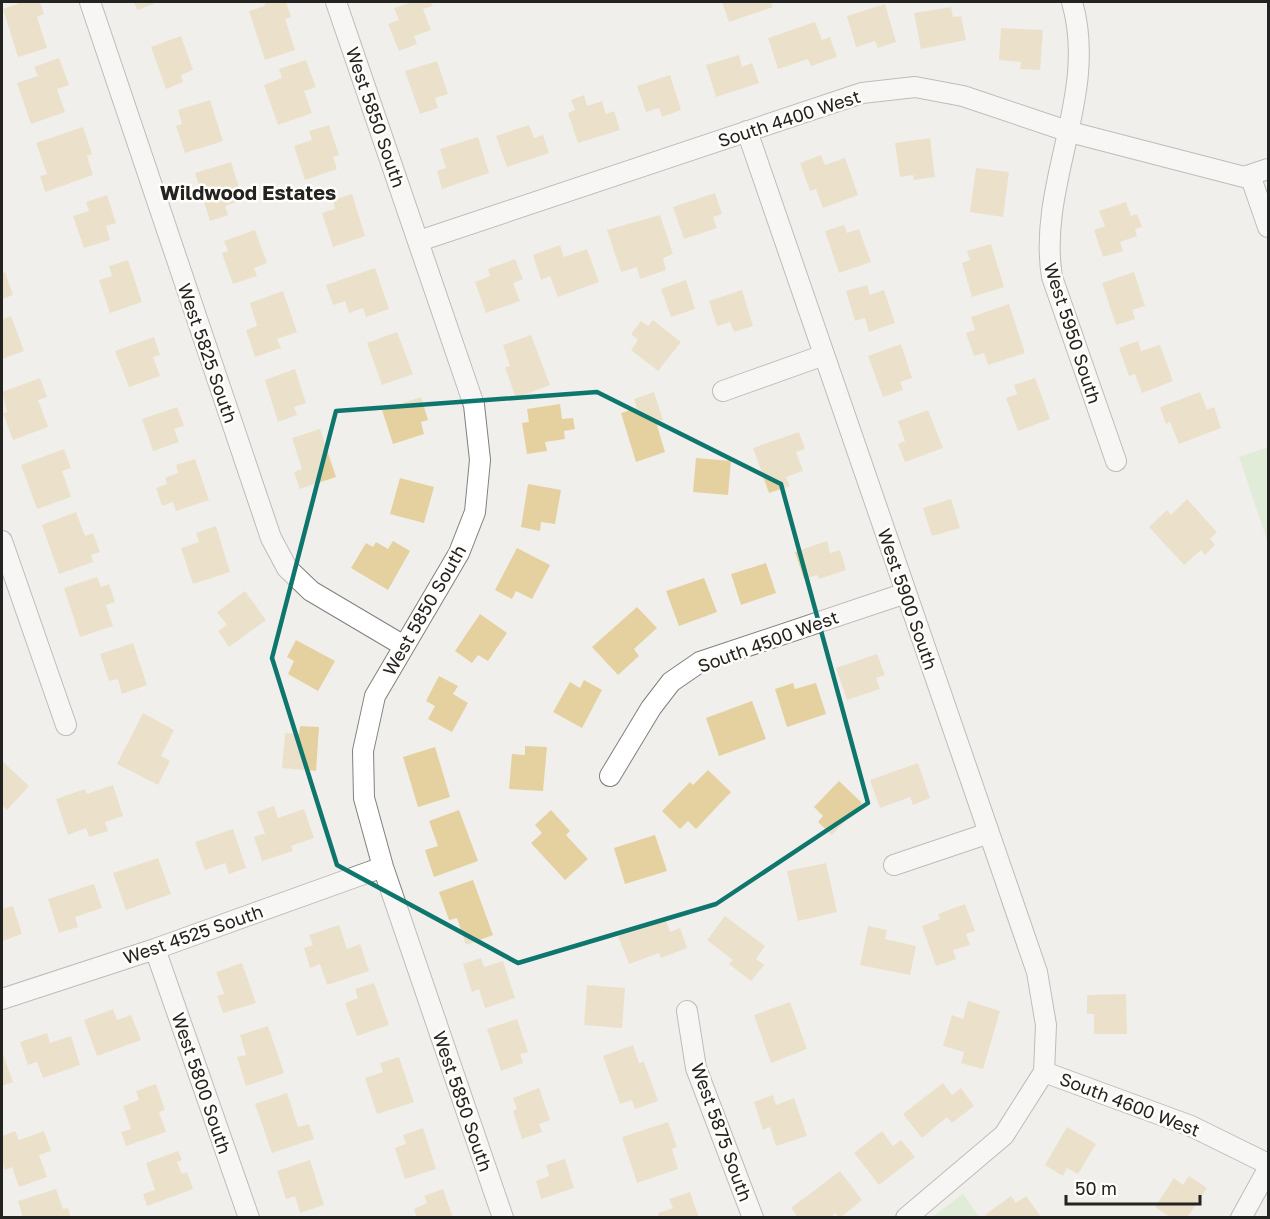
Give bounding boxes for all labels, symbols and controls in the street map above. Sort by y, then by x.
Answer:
street label: West 5850 South [342,44,410,190]
street label: South 4400 West [715,85,863,151]
district label: Wildwood Estates [160,180,336,204]
street label: West 5950 South [1040,260,1106,406]
street label: West 5825 South [174,280,242,426]
street label: West 5900 South [874,526,942,672]
street label: West 5850 South [378,541,470,679]
street label: South 4500 West [695,605,841,677]
street label: West 4525 South [120,900,266,968]
street label: West 5800 South [168,1009,236,1157]
street label: West 5850 South [429,1028,497,1174]
street label: West 5875 South [687,1060,757,1204]
street label: South 4600 West [1057,1067,1203,1141]
scale bar [1066,1168,1200,1206]
text: 50 m [1075,1177,1117,1199]

